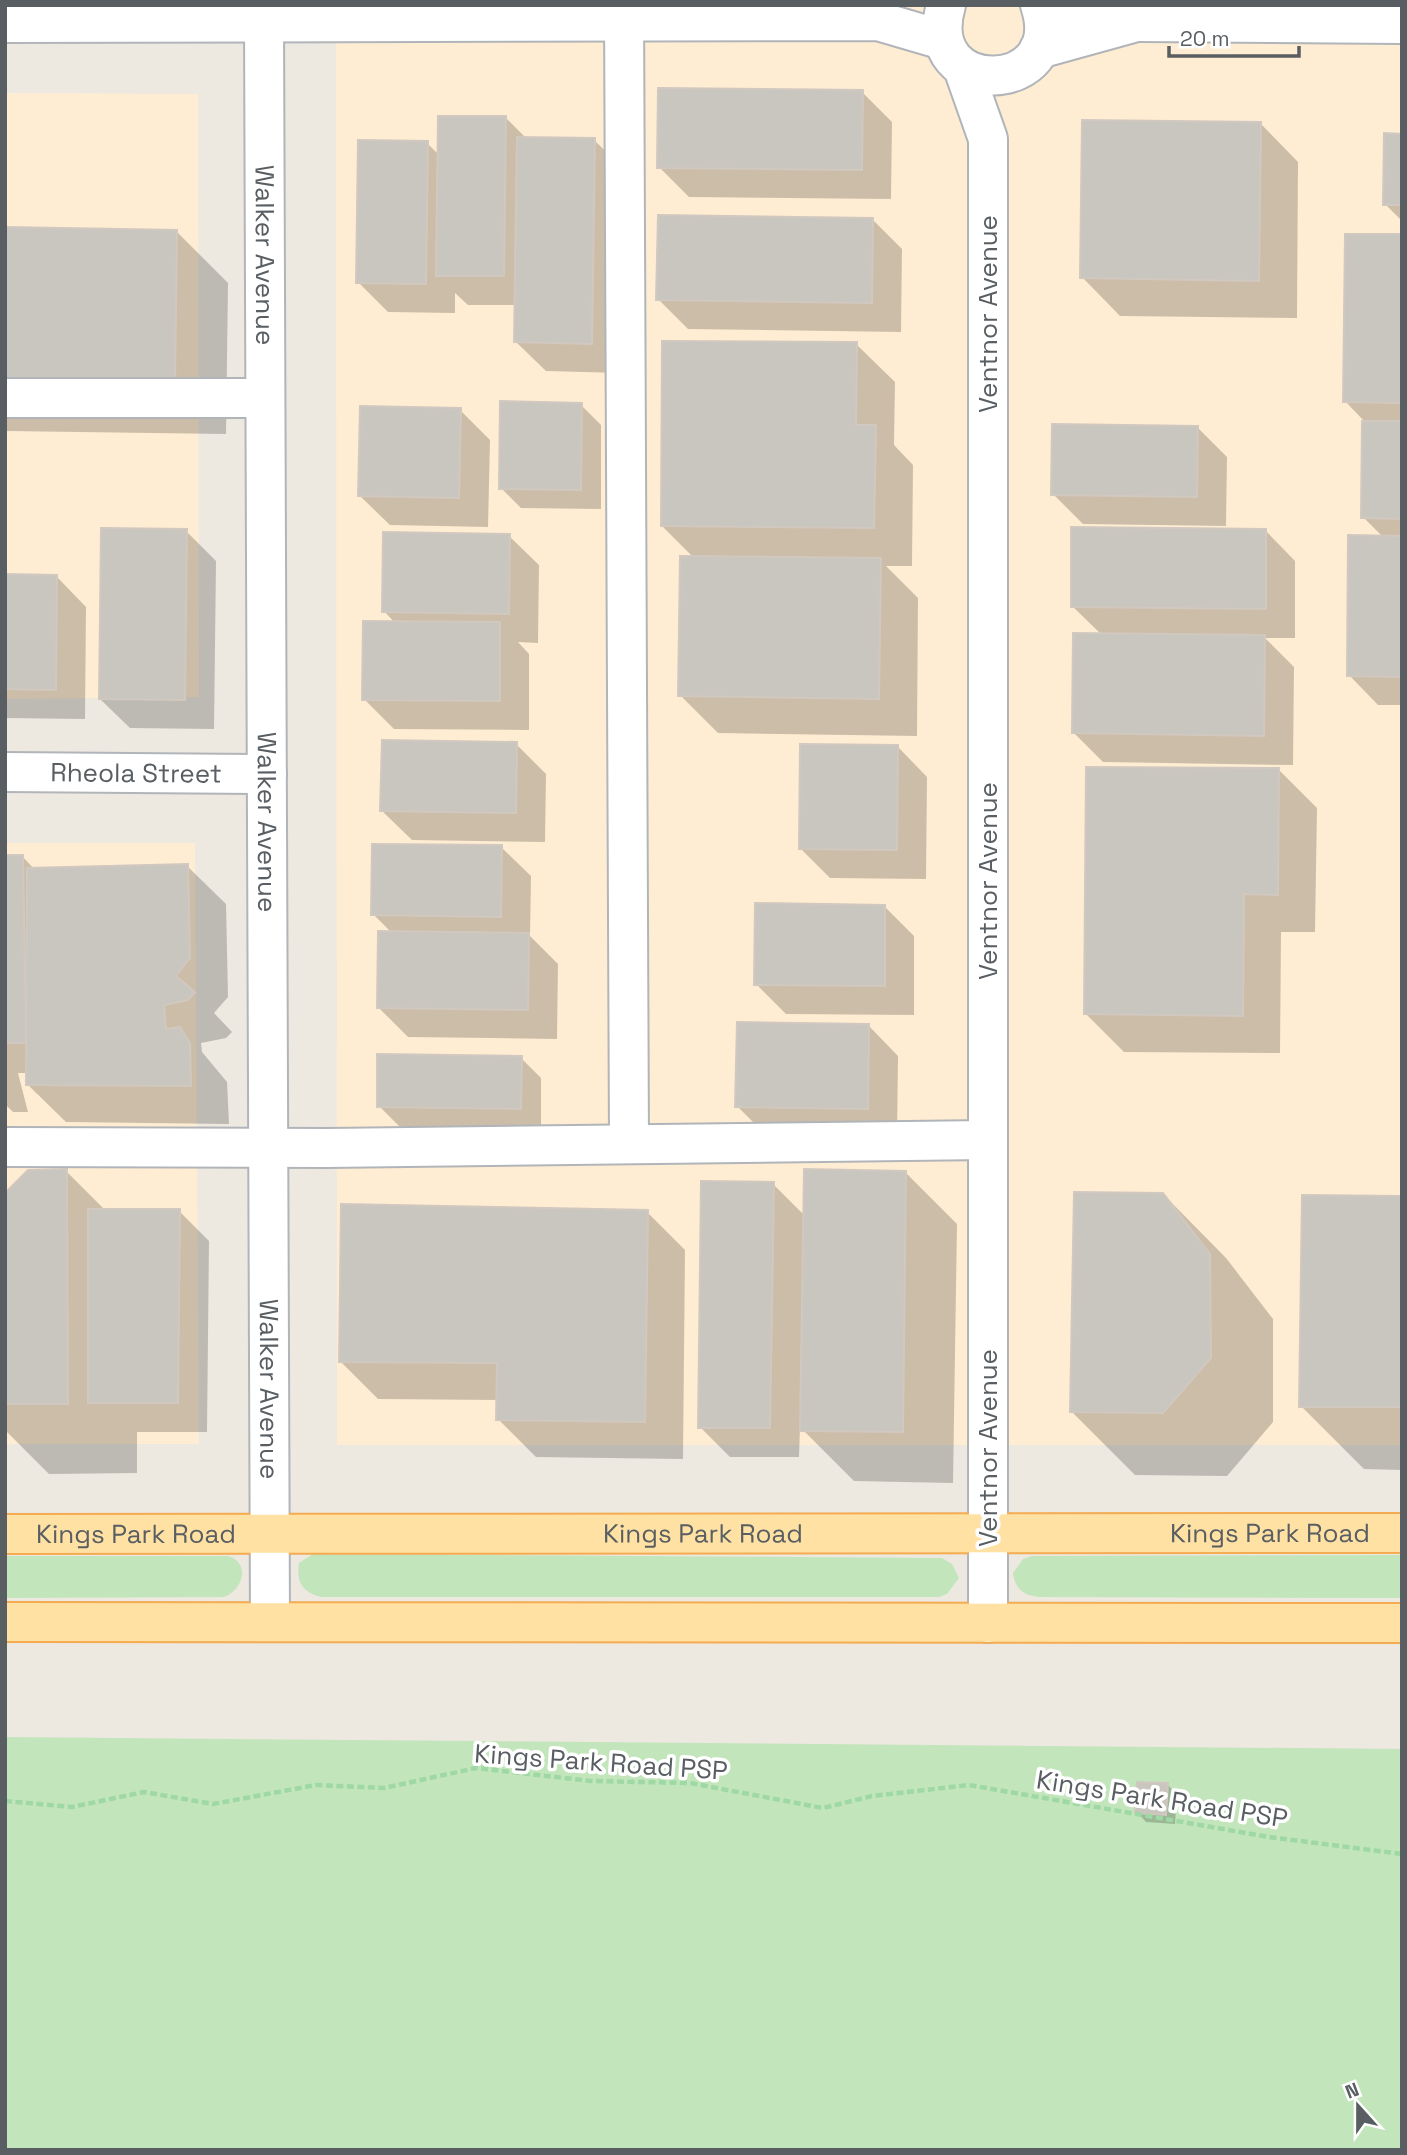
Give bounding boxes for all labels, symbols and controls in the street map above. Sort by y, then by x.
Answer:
scale bar [1169,14,1298,58]
text: 20 m [1180,25,1230,52]
street label: Walker Avenue [248,165,282,345]
street label: Ventnor Avenue [971,215,1005,413]
street label: Walker Avenue [250,732,284,912]
street label: Rheola Street [50,755,222,791]
street label: Ventnor Avenue [971,782,1005,980]
street label: Walker Avenue [252,1299,286,1479]
street label: Ventnor Avenue [971,1349,1005,1547]
street label: Kings Park Road [603,1516,803,1551]
street label: Kings Park Road [1170,1516,1370,1550]
street label: Kings Park Road [36,1517,236,1551]
street label: Kings Park Road PSP [473,1736,729,1788]
street label: Kings Park Road PSP [1034,1762,1290,1836]
north arrow [1323,2071,1393,2141]
text: N [1342,2077,1363,2105]

